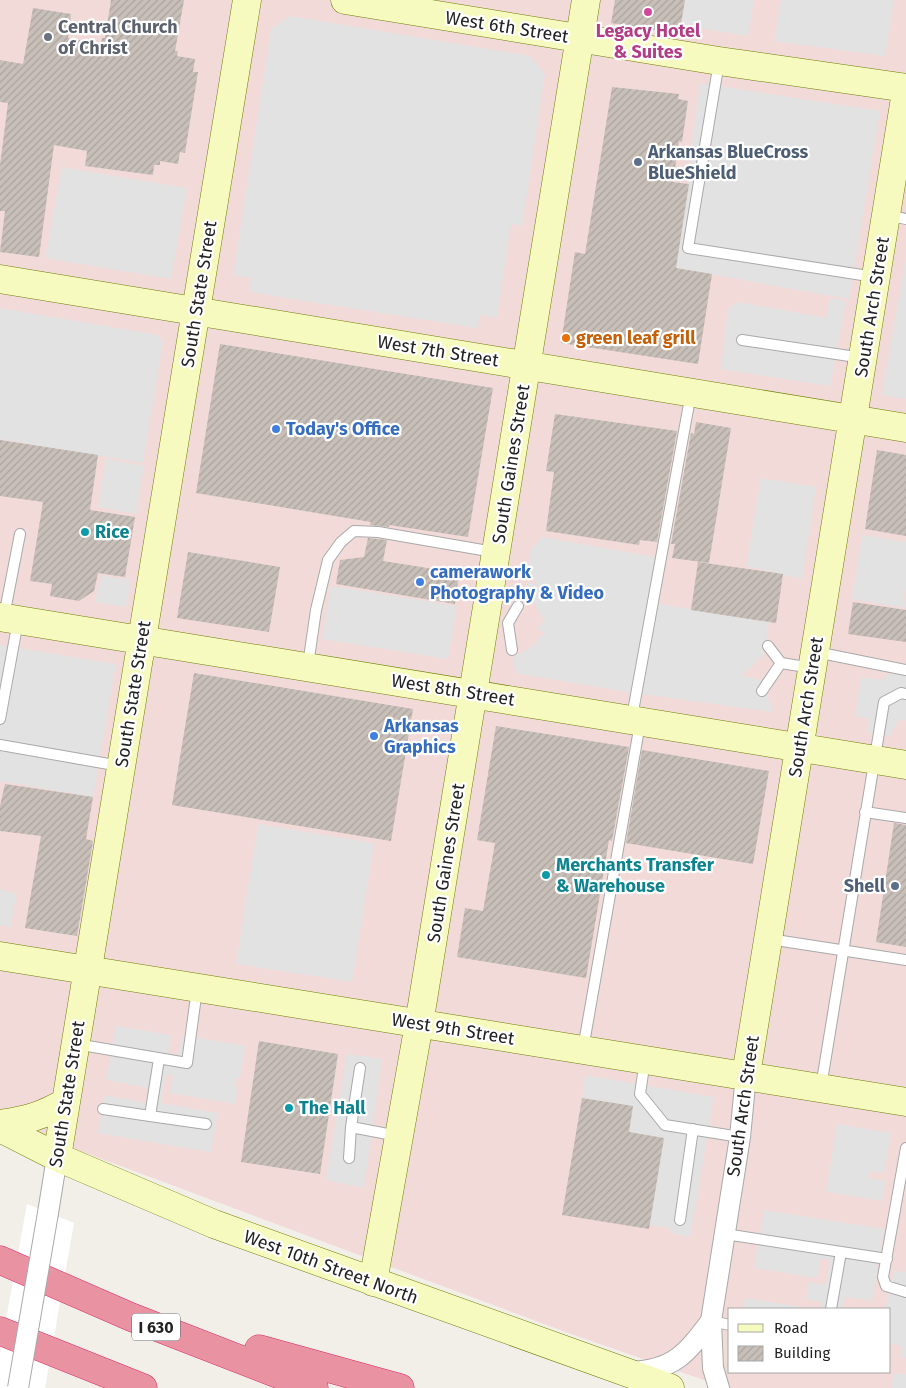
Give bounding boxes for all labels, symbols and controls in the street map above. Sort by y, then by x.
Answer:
street label: West 6th Street [444,6,571,48]
marker: Legacy Hotel & Suites [642,6,654,18]
place label: Central Church of Christ [58,16,178,59]
place label: Legacy Hotel & Suites [596,20,701,63]
marker: Central Church of Christ [42,31,54,43]
place label: Arkansas BlueCross BlueShield [647,141,808,184]
marker: Arkansas BlueCross BlueShield [632,156,644,168]
street label: South State Street [177,219,222,369]
street label: South Arch Street [850,235,894,379]
place label: green leaf grill [576,327,696,349]
street label: West 7th Street [376,331,501,372]
marker: green leaf grill [560,332,572,344]
street label: South Gaines Street [488,382,535,545]
place label: Today's Office [286,418,400,440]
marker: Today's Office [270,423,282,435]
place label: Rice [95,521,129,543]
marker: Rice [79,526,91,538]
place label: camerawork Photography & Video [430,561,604,604]
marker: camerawork Photography & Video [414,576,426,588]
street label: South State Street [111,619,156,769]
street label: South Arch Street [784,635,828,779]
street label: West 8th Street [390,669,517,711]
place label: Arkansas Graphics [383,715,459,758]
marker: Arkansas Graphics [368,730,380,742]
street label: South Gaines Street [423,781,470,944]
place label: Merchants Transfer & Warehouse [556,854,715,897]
marker: Merchants Transfer & Warehouse [540,869,552,881]
place label: Shell [844,875,886,897]
marker: Shell [889,880,901,892]
street label: West 9th Street [390,1008,517,1050]
street label: South State Street [45,1019,90,1169]
street label: South Arch Street [722,1034,764,1178]
place label: The Hall [299,1097,366,1119]
marker: The Hall [283,1102,295,1114]
street label: West 10th Street North [241,1225,421,1309]
legend [728,1308,891,1373]
road number: I 630 [132,1314,180,1340]
text: Road [774,1319,809,1337]
text: Building [774,1344,830,1362]

